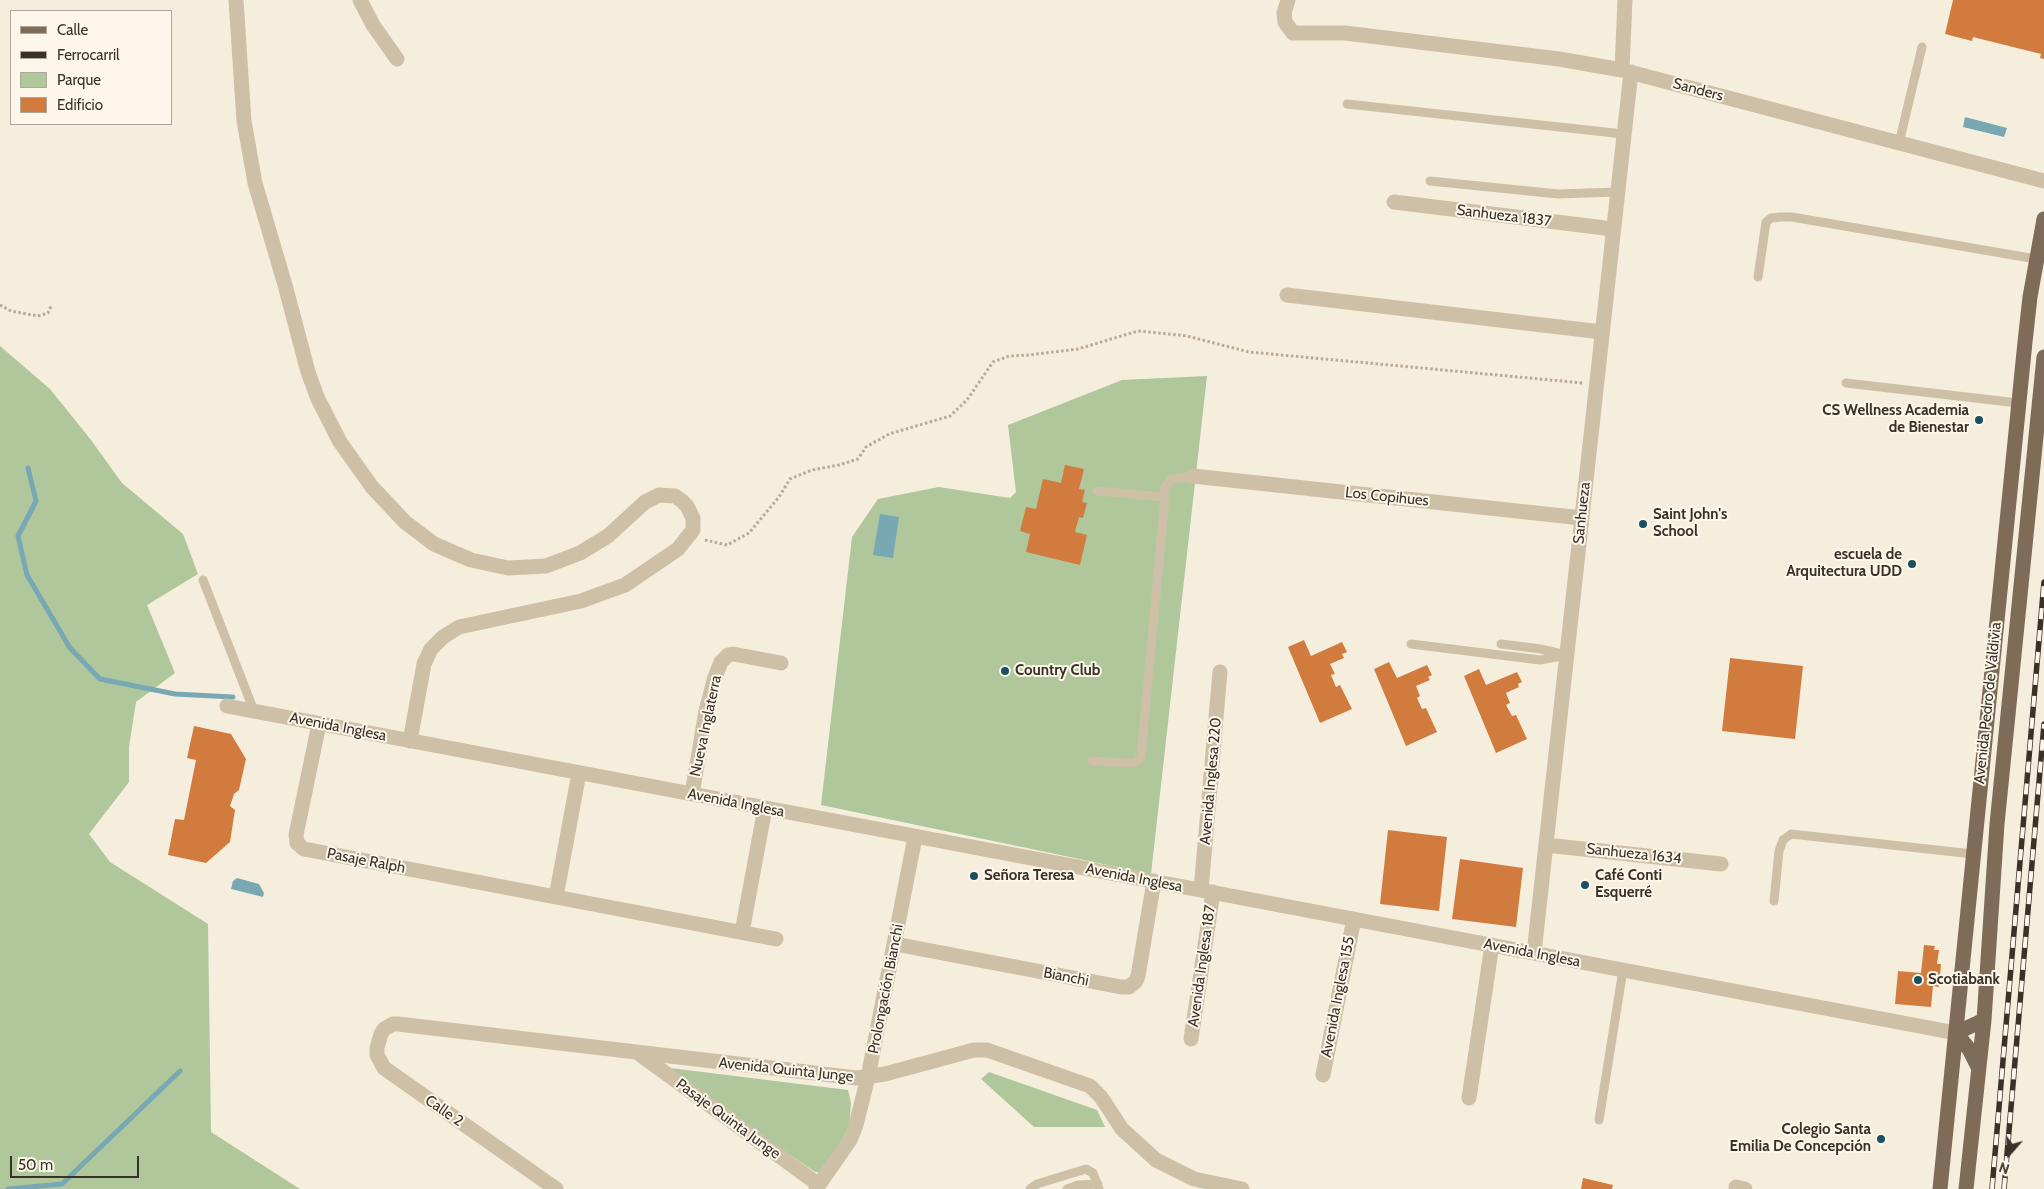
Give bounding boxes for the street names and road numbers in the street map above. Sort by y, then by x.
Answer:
street label: Sanders [1671,75,1725,105]
street label: Sanhueza 1837 [1456,201,1552,231]
street label: Sanhueza [1570,481,1594,545]
street label: Los Copihues [1344,484,1430,510]
street label: Avenida Pedro de Valdivia [1971,621,2005,785]
street label: Nueva Inglaterra [686,674,726,778]
street label: Avenida Inglesa [288,709,388,745]
street label: Avenida Inglesa 220 [1196,717,1226,845]
street label: Avenida Inglesa [686,785,786,821]
street label: Sanhueza 1634 [1585,840,1683,868]
street label: Pasaje Ralph [325,845,407,877]
street label: Avenida Inglesa [1084,860,1184,896]
street label: Avenida Inglesa 187 [1185,904,1219,1028]
street label: Prolongación Bianchi [865,923,907,1055]
street label: Avenida Inglesa 155 [1317,935,1359,1059]
street label: Avenida Inglesa [1482,935,1582,971]
street label: Bianchi [1042,964,1090,990]
street label: Avenida Quinta Junge [718,1054,854,1086]
street label: Pasaje Quinta Junge [672,1075,784,1163]
street label: Calle 2 [421,1091,467,1131]

